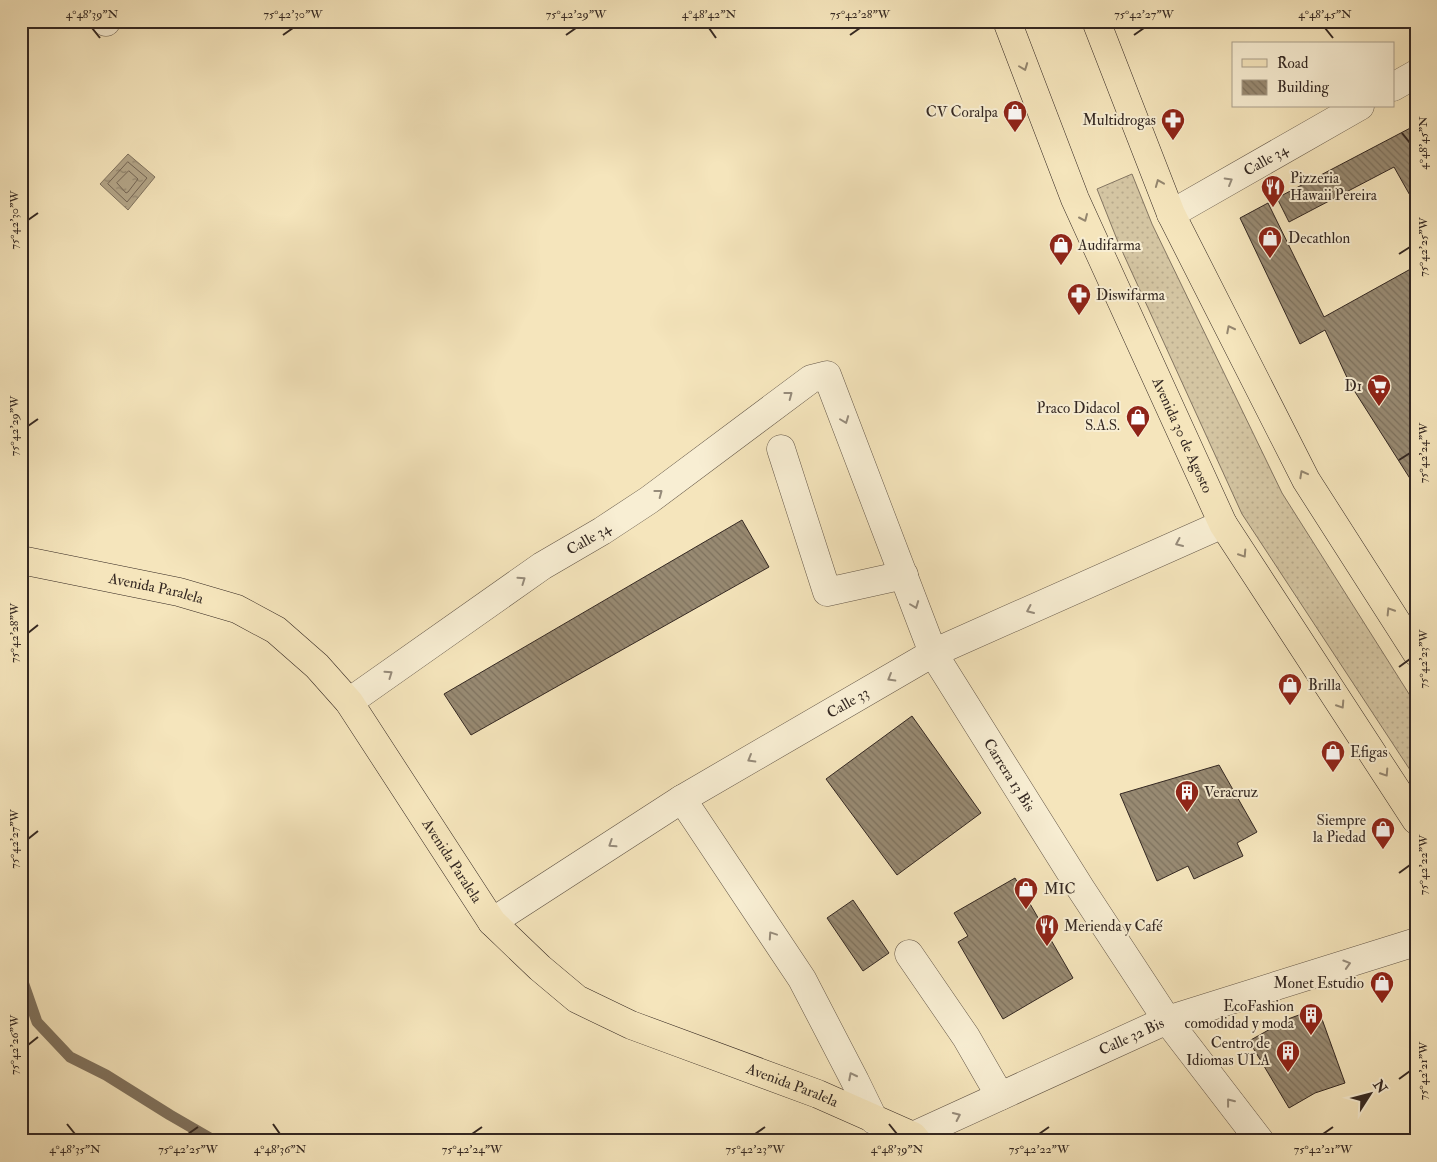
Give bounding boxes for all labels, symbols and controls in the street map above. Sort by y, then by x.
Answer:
text: 4°48'39"N [66,7,119,22]
text: 75°42'30"W [264,7,323,22]
text: 75°42'29"W [546,7,607,22]
text: 4°48'42"N [682,7,736,22]
text: 75°42'28"W [830,7,891,22]
text: 75°42'27"W [1114,7,1175,22]
text: 4°48'45"N [1298,7,1352,22]
legend [1232,42,1394,108]
text: Road [1277,54,1309,73]
one-way arrow [1018,62,1028,71]
text: Building [1277,78,1329,97]
shop icon: CV Coralpa [1002,99,1028,133]
place label: CV Coralpa [926,103,999,123]
pharmacy icon: Multidrogas [1160,107,1186,141]
place label: Multidrogas [1083,111,1156,130]
text: 4°48'45"N [1416,116,1431,170]
street label: Calle 34 [1240,140,1292,181]
place label: Pizzeria Hawaii Pereira [1290,169,1378,205]
restaurant icon: Pizzeria Hawaii Pereira [1260,174,1286,208]
one-way arrow [1224,177,1233,187]
one-way arrow [1155,179,1165,187]
text: 75°42'30"W [7,190,22,249]
one-way arrow [1077,213,1088,222]
text: 75°42'25"W [1416,217,1431,277]
shop icon: Decathlon [1257,225,1283,259]
place label: Decathlon [1288,229,1350,248]
shop icon: Audifarma [1048,232,1074,266]
place label: Audifarma [1077,236,1142,255]
pharmacy icon: Diswifarma [1066,282,1092,316]
place label: Diswifarma [1096,286,1166,305]
one-way arrow [1226,325,1236,334]
supermarket icon: D1 [1366,373,1392,407]
street label: Avenida 30 de Agosto [1147,374,1217,496]
place label: D1 [1344,377,1362,396]
one-way arrow [783,392,792,401]
text: 75°42'29"W [7,395,22,456]
place label: Praco Didacol S.A.S. [1037,399,1120,435]
shop icon: Praco Didacol S.A.S. [1125,404,1151,438]
one-way arrow [839,415,849,424]
text: 75°42'24"W [1416,422,1431,483]
one-way arrow [1299,470,1309,479]
one-way arrow [653,491,662,499]
street label: Calle 34 [563,518,615,560]
one-way arrow [1175,537,1184,548]
one-way arrow [1237,549,1246,558]
street label: Avenida Paralela [106,569,206,609]
one-way arrow [516,577,525,586]
one-way arrow [909,600,919,609]
text: 75°42'28"W [7,602,22,663]
one-way arrow [1026,603,1035,614]
one-way arrow [1386,608,1396,617]
text: 75°42'23"W [1416,629,1431,688]
one-way arrow [383,671,393,680]
one-way arrow [888,671,897,681]
shop icon: Brilla [1277,672,1303,706]
place label: Brilla [1308,676,1342,695]
street label: Calle 33 [823,683,872,723]
one-way arrow [1335,700,1344,709]
street label: Carrera 13 Bis [979,735,1039,815]
shop icon: Efigas [1320,739,1346,773]
place label: Efigas [1350,743,1388,762]
one-way arrow [747,753,756,763]
one-way arrow [1379,768,1389,777]
building icon: Veracruz [1174,779,1200,813]
place label: Veracruz [1204,783,1258,802]
text: 75°42'27"W [7,808,22,869]
place label: Siempre la Piedad [1313,811,1367,847]
street label: Avenida Paralela [417,814,487,907]
shop icon: Siempre la Piedad [1370,816,1396,850]
text: 75°42'22"W [1416,834,1431,895]
one-way arrow [608,838,618,847]
shop icon: MIC [1013,876,1039,910]
place label: MIC [1044,880,1075,899]
restaurant icon: Merienda y Café [1034,913,1060,947]
place label: Merienda y Café [1064,917,1163,936]
one-way arrow [769,931,778,940]
one-way arrow [1342,960,1351,970]
shop icon: Monet Estudio [1369,970,1395,1004]
place label: Monet Estudio [1273,974,1364,993]
place label: EcoFashion comodidad y moda [1184,997,1295,1033]
building icon: EcoFashion comodidad y moda [1298,1002,1324,1036]
text: 75°42'26"W [7,1014,22,1075]
street label: Calle 32 Bis [1096,1014,1167,1060]
place label: Centro de Idiomas ULA [1186,1034,1270,1070]
building icon: Centro de Idiomas ULA [1275,1039,1301,1073]
text: 75°42'21"W [1416,1041,1431,1100]
street label: Avenida Paralela [743,1059,842,1112]
north arrow [1344,1070,1394,1120]
one-way arrow [848,1072,858,1081]
text: N [1369,1076,1391,1097]
one-way arrow [1227,1098,1236,1108]
one-way arrow [952,1112,961,1122]
text: 4°48'35"N [49,1142,101,1157]
text: 75°42'25"W [158,1142,218,1157]
text: 4°48'36"N [254,1142,307,1157]
text: 75°42'24"W [442,1142,503,1157]
text: 75°42'23"W [726,1142,785,1157]
text: 4°48'39"N [871,1142,924,1157]
text: 75°42'22"W [1009,1142,1070,1157]
text: 75°42'21"W [1294,1142,1353,1157]

